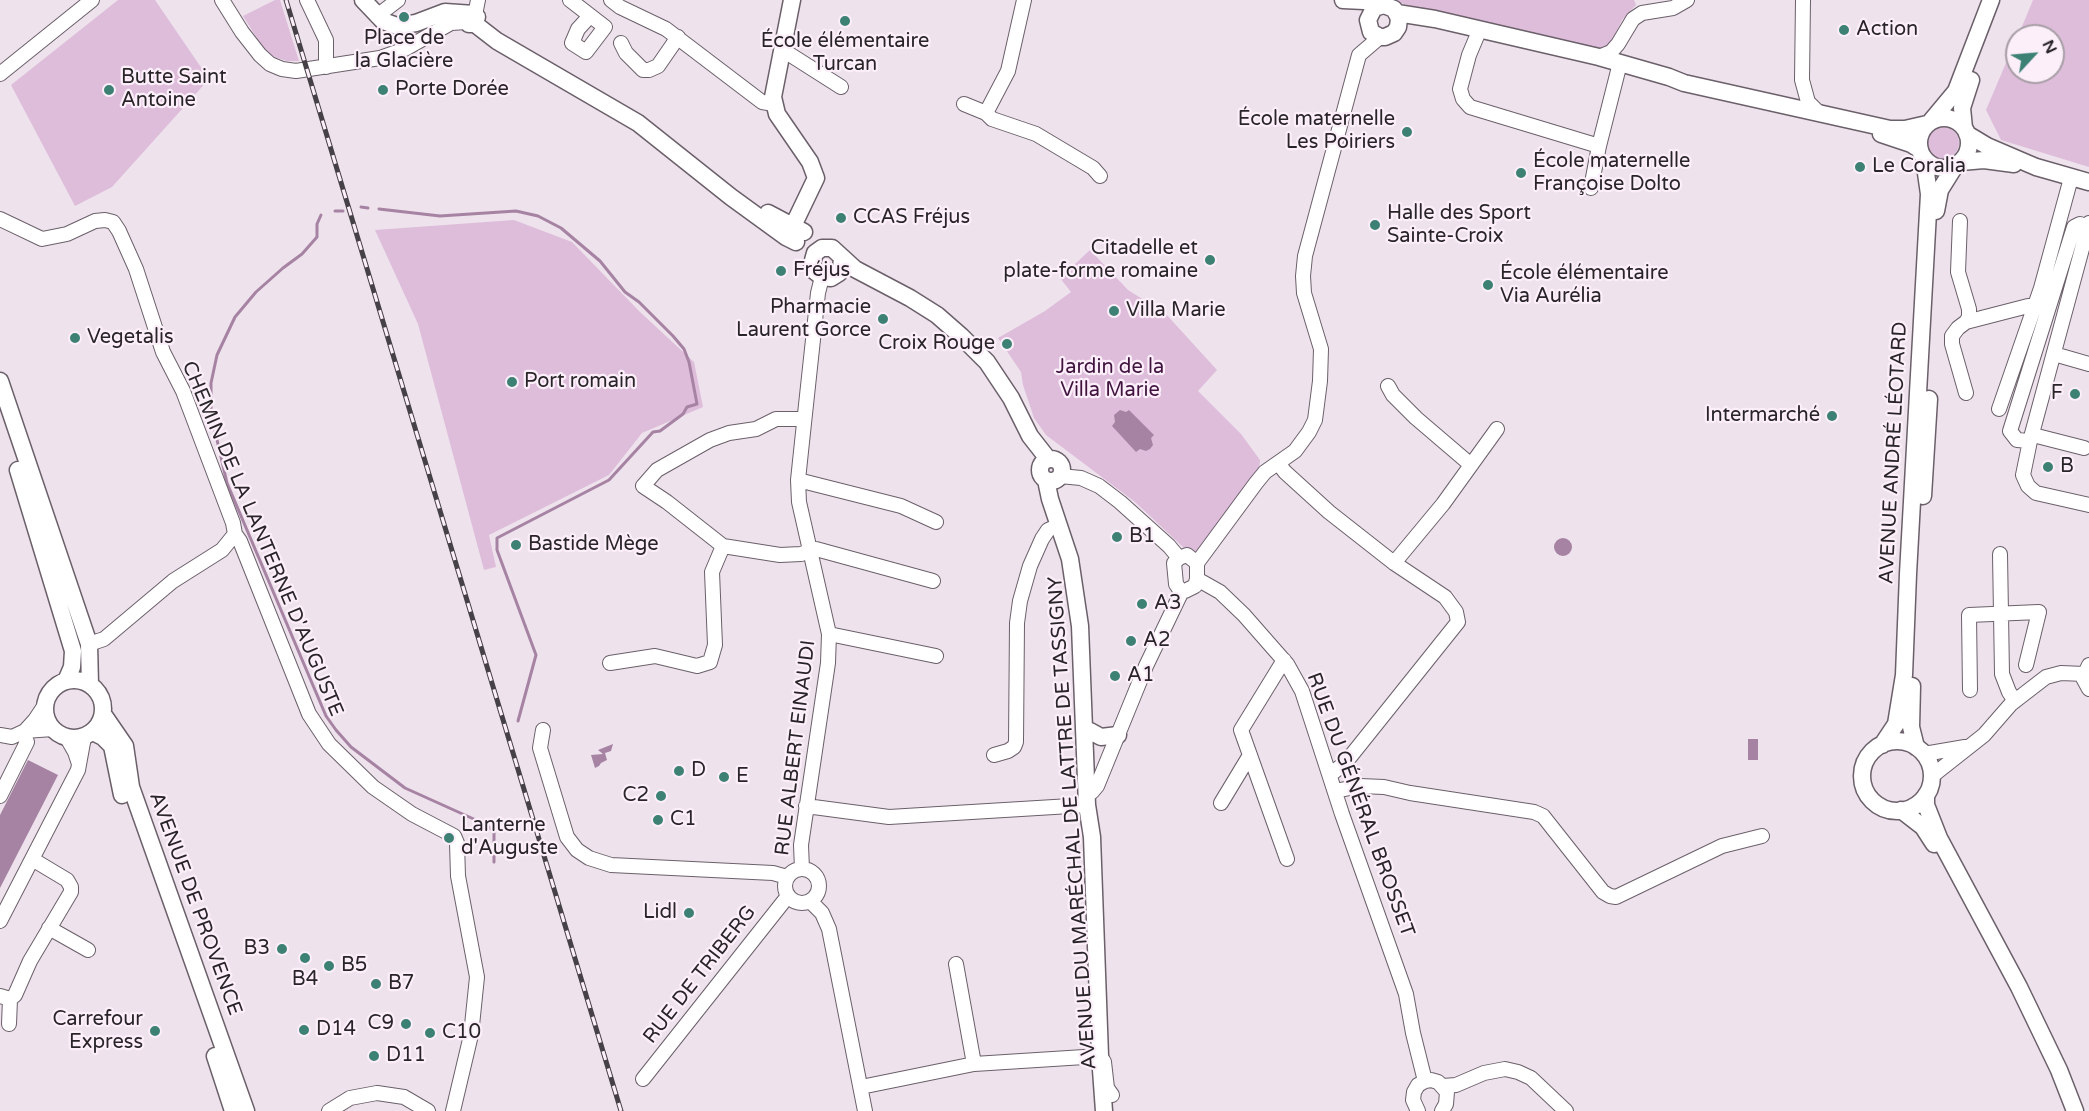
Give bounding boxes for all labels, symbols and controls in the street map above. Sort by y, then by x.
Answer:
marker: Place de la Glacière [397,10,411,24]
marker: École élémentaire Turcan [838,14,852,28]
place label: Action [1856,18,1918,42]
marker: Action [1837,23,1851,37]
north arrow [2005,24,2065,84]
place label: Place de la Glacière [355,27,453,74]
place label: École élémentaire Turcan [761,30,929,77]
text: N [2038,37,2061,57]
place label: Butte Saint Antoine [121,66,227,113]
place label: Porte Dorée [395,78,509,102]
marker: Butte Saint Antoine [102,83,116,97]
marker: Porte Dorée [376,83,390,97]
place label: École maternelle Les Poiriers [1238,108,1395,155]
marker: École maternelle Les Poiriers [1400,125,1414,139]
place label: École maternelle Françoise Dolto [1533,150,1690,197]
place label: Le Coralia [1872,155,1966,179]
marker: Le Coralia [1853,160,1867,174]
marker: École maternelle Françoise Dolto [1514,166,1528,180]
place label: Halle des Sport Sainte-Croix [1387,202,1531,249]
place label: CCAS Fréjus [853,206,970,230]
marker: CCAS Fréjus [834,211,848,225]
marker: Halle des Sport Sainte-Croix [1368,218,1382,232]
place label: Citadelle et plate-forme romaine [1003,237,1198,284]
marker: Citadelle et plate-forme romaine [1203,253,1217,267]
place label: Fréjus [793,259,850,283]
place label: École élémentaire Via Aurélia [1500,262,1668,309]
marker: Fréjus [774,264,788,278]
marker: École élémentaire Via Aurélia [1481,278,1495,292]
place label: Pharmacie Laurent Gorce [736,296,871,343]
place label: Villa Marie [1126,299,1226,323]
marker: Villa Marie [1107,304,1121,318]
marker: Pharmacie Laurent Gorce [876,312,890,326]
street label: AVENUE ANDRÉ LÉOTARD [1875,321,1913,585]
place label: Vegetalis [87,326,173,350]
marker: Vegetalis [68,331,82,345]
place label: Croix Rouge [878,332,995,356]
marker: Croix Rouge [1000,337,1014,351]
park label: Jardin de la Villa Marie [1056,356,1164,403]
street label: CHEMIN DE LA LANTERNE D'AUGUSTE [176,358,348,720]
place label: Port romain [524,370,636,394]
marker: Port romain [505,375,519,389]
place label: F [2051,382,2063,406]
marker: F [2068,387,2082,401]
place label: Intermarché [1705,404,1820,428]
marker: Intermarché [1825,409,1839,423]
place label: B [2060,455,2074,479]
marker: B [2041,460,2055,474]
place label: B1 [1129,525,1155,549]
marker: B1 [1110,530,1124,544]
place label: Bastide Mège [528,533,659,557]
marker: Bastide Mège [509,538,523,552]
street label: AVENUE DU MARÉCHAL DE LATTRE DE TASSIGNY [1044,576,1102,1070]
place label: A3 [1154,592,1181,616]
marker: A3 [1135,597,1149,611]
place label: A2 [1143,629,1170,653]
marker: A2 [1124,634,1138,648]
street label: RUE ALBERT EINAUDI [771,639,821,857]
place label: A1 [1127,664,1154,688]
marker: A1 [1108,669,1122,683]
street label: RUE DU GÉNÉRAL BROSSET [1301,670,1419,940]
place label: D [691,759,706,783]
marker: D [672,764,686,778]
place label: E [736,765,749,789]
marker: E [717,770,731,784]
place label: C2 [623,784,649,808]
street label: AVENUE DE PROVENCE [143,789,247,1019]
marker: C2 [654,789,668,803]
place label: C1 [670,808,696,832]
marker: C1 [651,813,665,827]
place label: Lanterne d'Auguste [461,814,558,861]
marker: Lanterne d'Auguste [442,831,456,845]
street label: RUE DE TRIBERG [639,901,761,1049]
place label: Lidl [643,901,677,925]
marker: Lidl [682,906,696,920]
place label: B3 [244,937,270,961]
marker: B3 [275,942,289,956]
marker: B4 [298,951,312,965]
place label: B5 [341,954,367,978]
marker: B5 [322,959,336,973]
place label: B4 [292,968,318,992]
place label: B7 [388,972,414,996]
marker: B7 [369,977,383,991]
place label: Carrefour Express [52,1008,143,1055]
place label: C9 [368,1012,394,1036]
marker: C9 [399,1017,413,1031]
place label: D14 [316,1018,356,1042]
place label: C10 [442,1021,481,1045]
marker: D14 [297,1023,311,1037]
marker: Carrefour Express [148,1024,162,1038]
marker: C10 [423,1026,437,1040]
place label: D11 [386,1044,426,1068]
marker: D11 [367,1049,381,1063]

